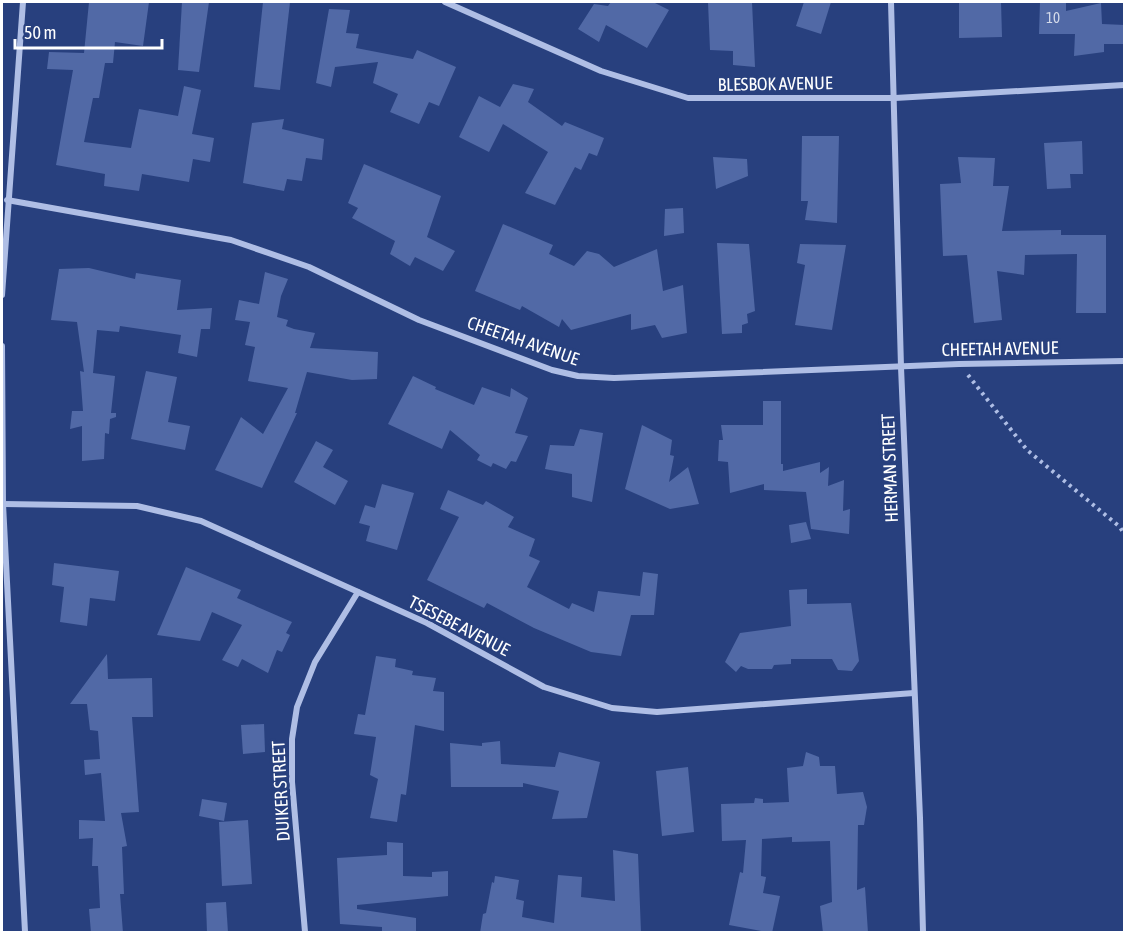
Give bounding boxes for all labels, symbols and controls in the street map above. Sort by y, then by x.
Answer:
house number: 10 [1046,9,1060,26]
scale bar [15,12,162,50]
text: 50 m [24,22,56,43]
street label: BLESBOK AVENUE [717,72,833,95]
street label: CHEETAH AVENUE [465,312,582,370]
street label: CHEETAH AVENUE [941,337,1059,360]
street label: HERMAN STREET [877,413,902,523]
street label: TSESEBE AVENUE [405,591,514,660]
street label: DUIKER STREET [267,740,294,842]

